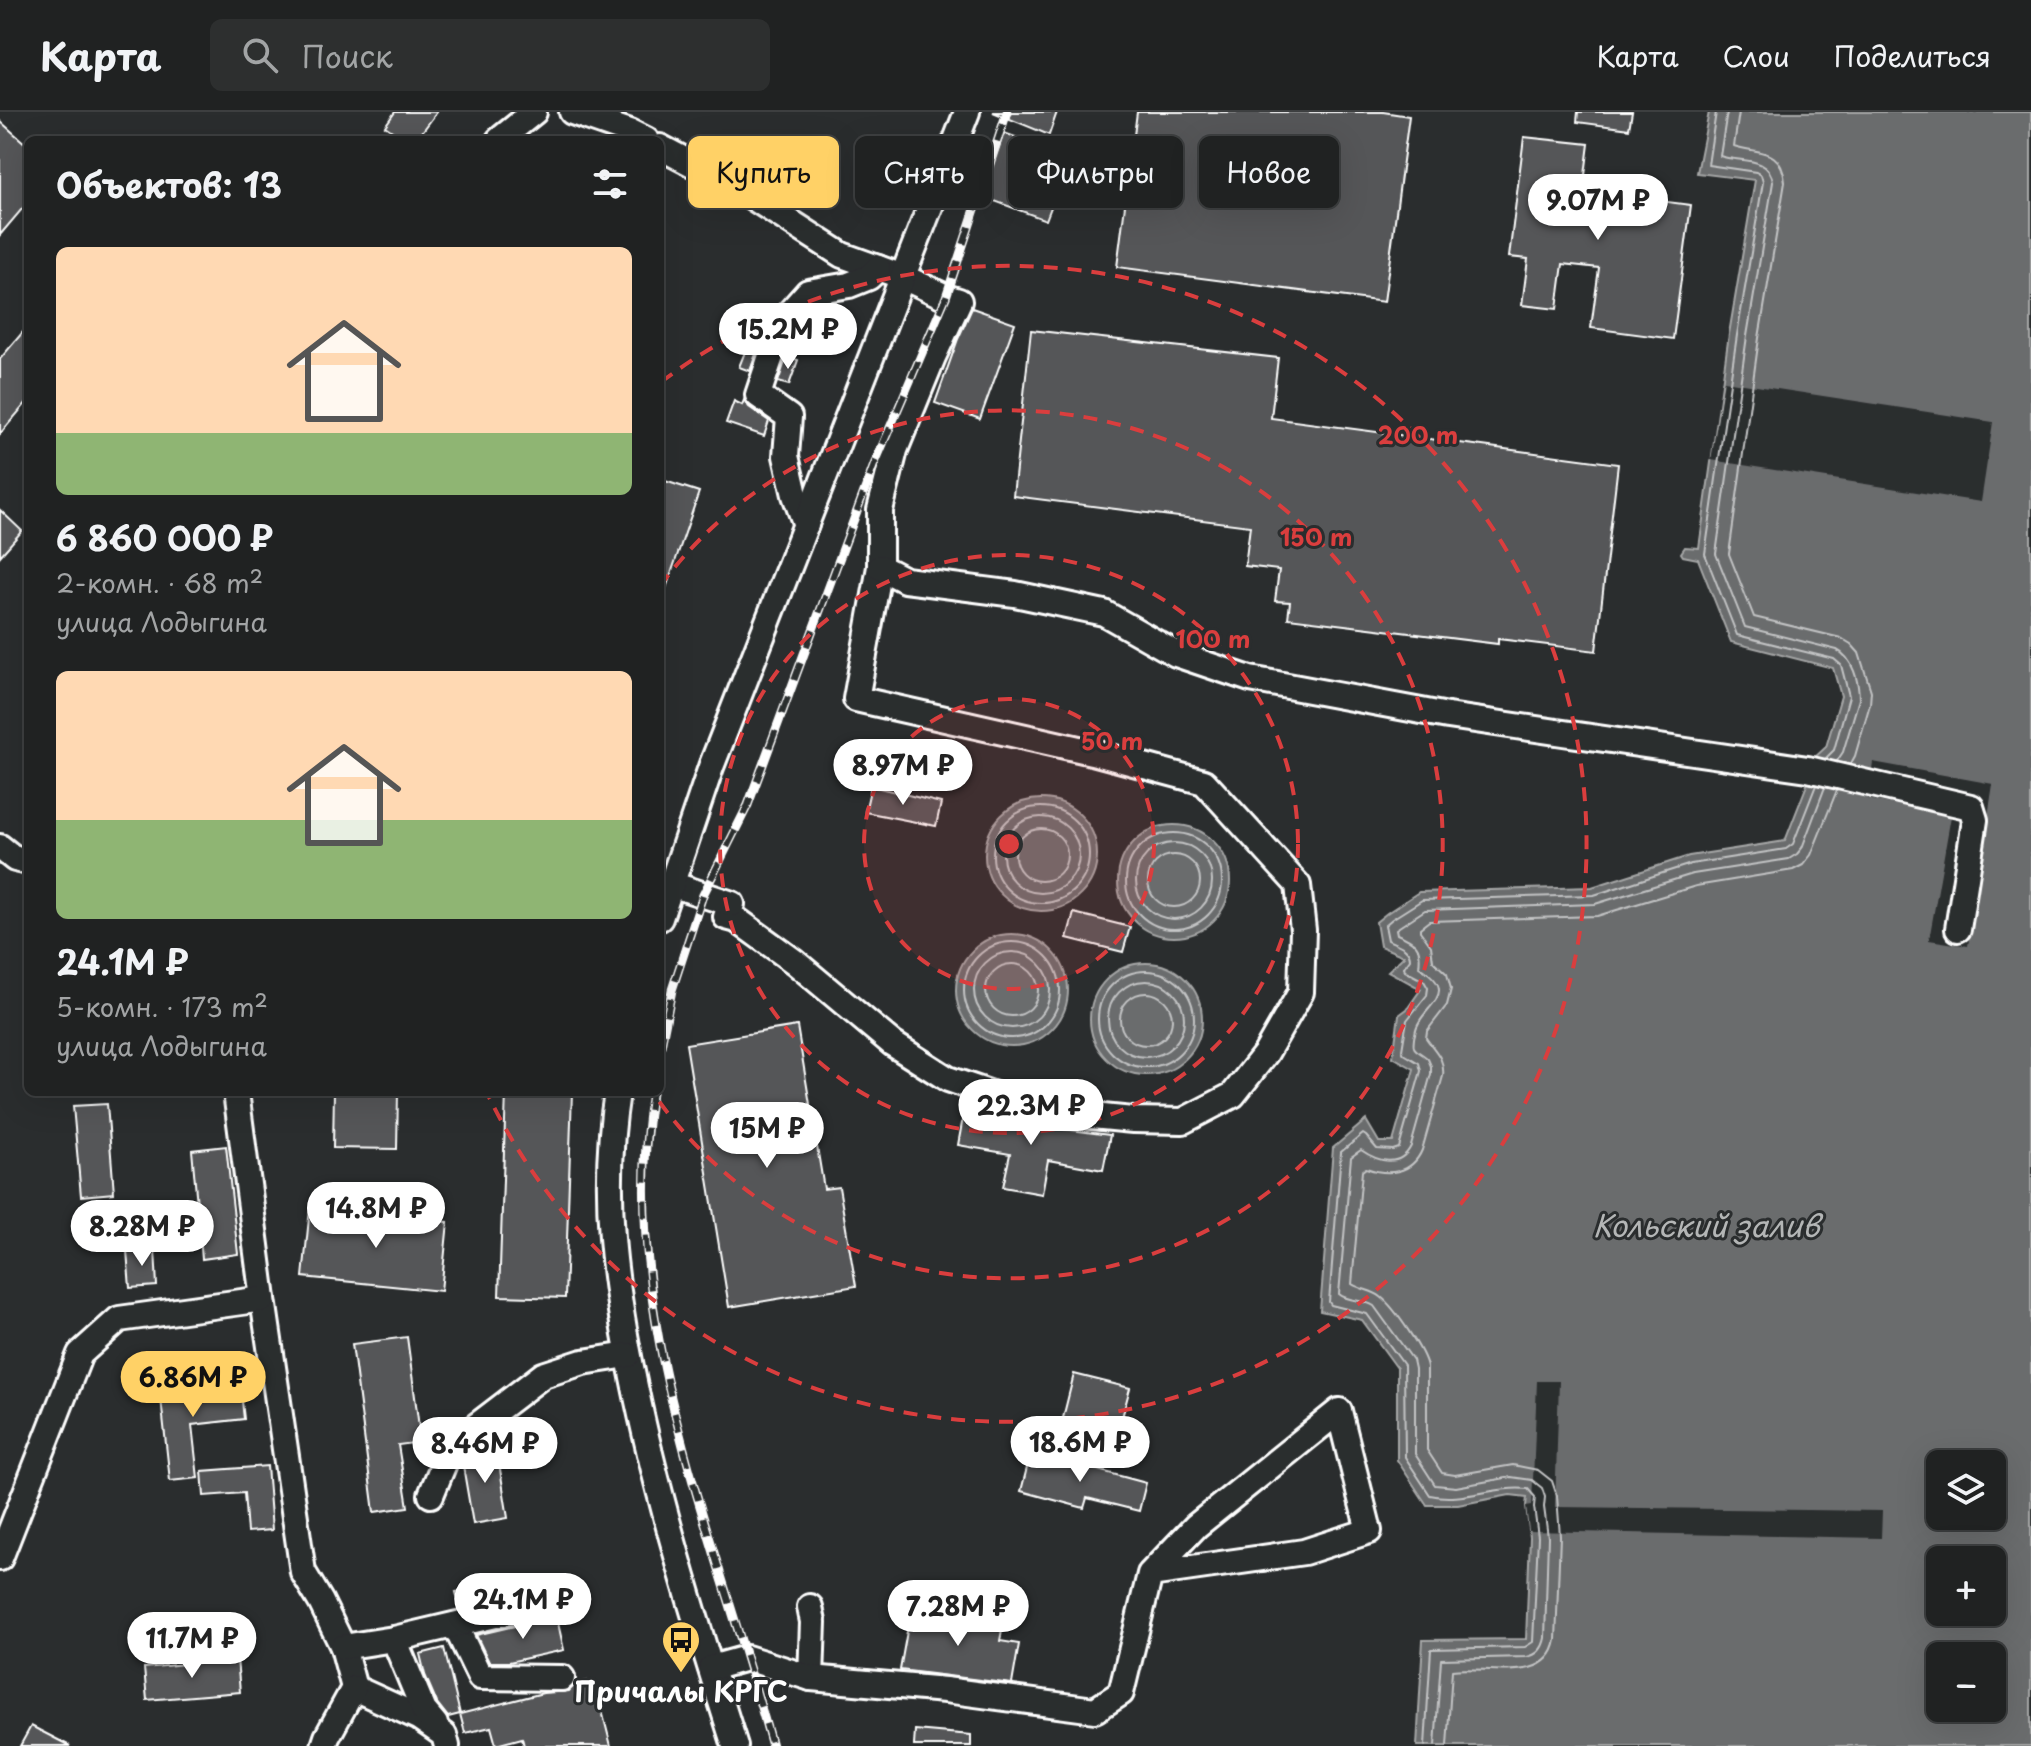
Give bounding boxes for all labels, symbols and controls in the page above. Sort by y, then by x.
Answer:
search box [210,19,770,91]
text: Карта [40,27,162,84]
icon: search [238,33,282,77]
text: Поиск [302,33,393,78]
text: Карта [1596,34,1679,77]
text: Слои [1723,34,1790,77]
text: Поделиться [1834,34,1991,77]
chip: Купить [688,136,839,208]
chip: Снять [855,136,992,208]
chip: Фильтры [1008,136,1183,208]
chip: Новое [1199,136,1339,208]
text: Объектов: 13 [56,158,282,210]
icon: filters [588,162,632,206]
pin: 9.07M ₽ [1524,174,1672,242]
text: 9.07M ₽ [1546,180,1650,219]
icon: home [272,299,416,443]
pin: 15.2M ₽ [714,303,862,371]
text: 15.2M ₽ [737,309,839,348]
text: 200 m [1378,416,1458,452]
text: 6 860 000 ₽ [56,511,273,563]
text: 150 m [1280,518,1352,554]
text: 2-комн. · 68 m² [56,563,263,602]
text: улица Лодыгина [56,602,267,641]
text: 100 m [1176,620,1250,656]
text: 50 m [1081,722,1143,758]
icon: home [272,723,416,867]
pin: 8.97M ₽ [829,739,977,807]
text: 8.97M ₽ [851,745,955,784]
centre of rings [995,830,1023,858]
text: 24.1M ₽ [56,935,189,987]
text: 5-комн. · 173 m² [56,987,268,1026]
text: улица Лодыгина [56,1026,267,1065]
pin: 22.3M ₽ [957,1079,1105,1147]
text: 22.3M ₽ [976,1085,1086,1124]
pin: 15M ₽ [711,1102,823,1170]
text: 15M ₽ [729,1108,805,1147]
pin: 14.8M ₽ [302,1182,450,1250]
text: 14.8M ₽ [325,1188,427,1227]
pin: 8.28M ₽ [68,1200,216,1268]
water label: Кольский залив [1592,1202,1824,1247]
text: 8.28M ₽ [89,1206,195,1245]
pin: 6.86M ₽ [119,1351,267,1419]
text: 6.86M ₽ [139,1357,247,1396]
pin: 18.6M ₽ [1006,1416,1154,1484]
pin: 8.46M ₽ [411,1417,559,1485]
text: 18.6M ₽ [1029,1422,1131,1461]
text: 8.46M ₽ [430,1423,540,1462]
map controls [1926,1450,2006,1722]
button: layers [1926,1450,2006,1530]
button: + [1926,1546,2006,1626]
pin: 24.1M ₽ [449,1573,597,1641]
text: 24.1M ₽ [472,1579,574,1618]
pin: 7.28M ₽ [884,1580,1032,1648]
text: 7.28M ₽ [906,1586,1010,1625]
pin: 11.7M ₽ [118,1612,266,1680]
text: 11.7M ₽ [145,1618,239,1657]
bus stop icon: Причалы КРГС [660,1619,702,1674]
button: − [1926,1642,2006,1722]
place label: Причалы КРГС [574,1669,788,1712]

